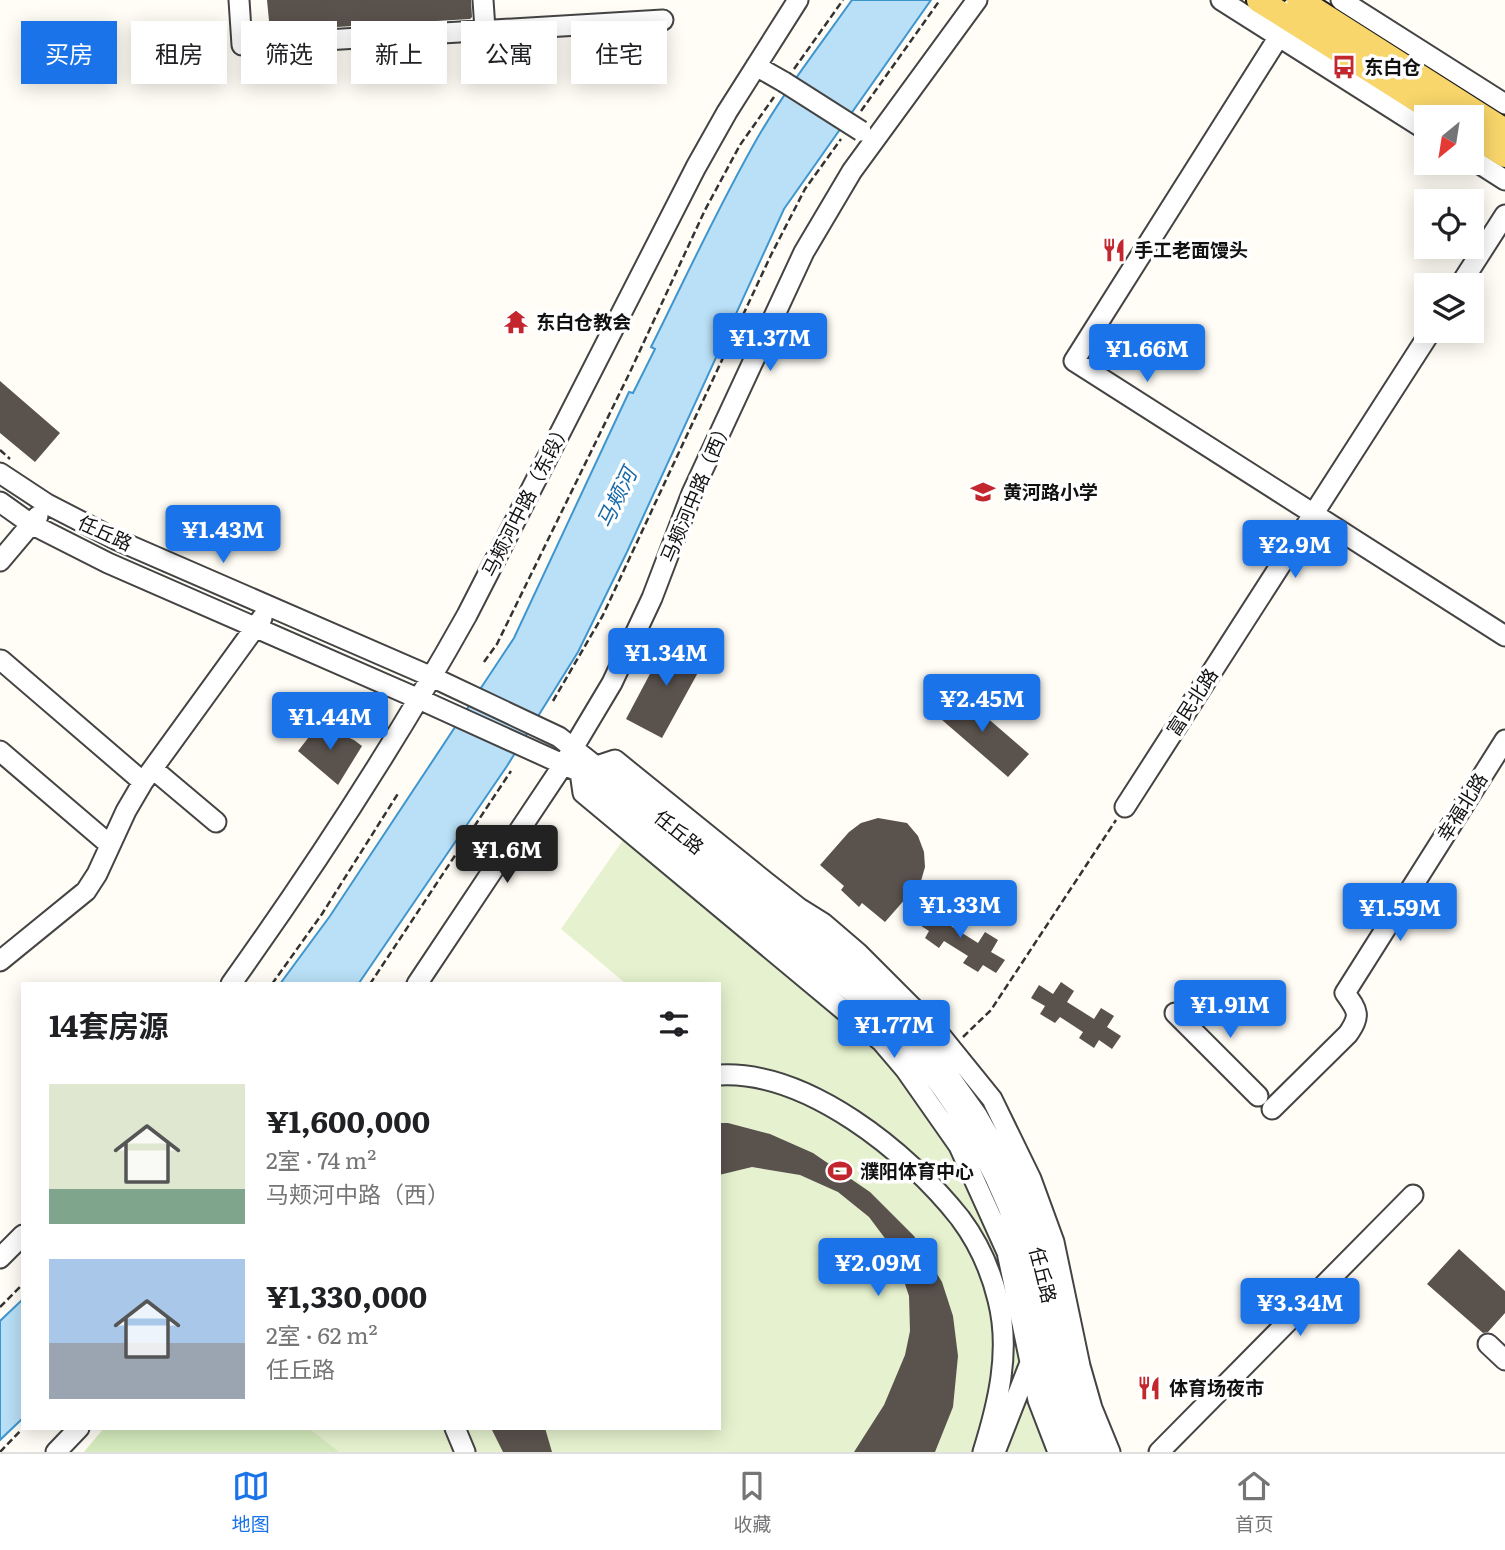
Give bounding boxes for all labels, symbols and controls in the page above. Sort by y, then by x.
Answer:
chip: 买房 [21,21,117,84]
chip: 租房 [131,21,227,84]
chip: 筛选 [241,21,337,84]
chip: 新上 [351,21,447,84]
chip: 公寓 [461,21,557,84]
chip: 住宅 [571,21,667,84]
place label: 东白仓 [1364,52,1421,80]
bus stop icon: 东白仓 [1330,53,1358,81]
north arrow [1414,105,1484,175]
map controls [1414,105,1484,343]
button: locate [1414,189,1484,259]
place label: 手工老面馒头 [1134,235,1248,263]
restaurant icon: 手工老面馒头 [1100,236,1128,264]
button: layers [1414,273,1484,343]
place label: 东白仓教会 [536,307,631,335]
temple icon: 东白仓教会 [502,308,530,336]
pin: ¥1.37M [713,314,827,373]
text: ¥1.37M [729,319,811,353]
pin: ¥1.66M [1090,324,1204,384]
text: ¥1.66M [1105,330,1189,364]
street label: 马颊河中路（西） [652,415,738,566]
street label: 马颊河中路（东段） [474,416,576,581]
water label: 马颊河 [587,458,644,532]
place label: 黄河路小学 [1003,477,1098,505]
school or university icon: 黄河路小学 [969,478,997,506]
pin: ¥1.43M [166,505,280,565]
street label: 任丘路 [74,507,137,557]
text: ¥1.43M [182,511,264,545]
pin: ¥2.9M [1246,520,1344,580]
text: ¥2.9M [1258,526,1332,560]
pin: ¥1.34M [609,628,723,688]
text: ¥1.34M [624,634,708,668]
street label: 富民北路 [1159,662,1224,741]
pin: ¥2.45M [925,674,1039,734]
text: ¥2.45M [939,680,1025,714]
pin: ¥1.44M [273,692,387,752]
text: ¥1.44M [288,698,372,732]
street label: 幸福北路 [1429,767,1493,846]
street label: 任丘路 [649,802,711,860]
pin: ¥1.6M [458,826,556,885]
text: ¥1.6M [472,831,542,865]
pin: ¥1.33M [903,880,1017,940]
pin: ¥1.59M [1343,884,1457,943]
text: ¥1.33M [919,886,1001,920]
text: ¥1.59M [1359,889,1441,923]
pin: ¥1.91M [1173,981,1287,1040]
text: ¥1.91M [1190,986,1270,1020]
pin: ¥1.77M [837,1000,951,1060]
text: 14套房源 [49,1002,168,1046]
icon: filters [655,1005,693,1043]
text: ¥1.77M [854,1006,934,1040]
text: ¥1,600,000 [266,1098,430,1142]
icon: home [105,1112,189,1196]
text: 2室 · 74 m² [266,1142,376,1176]
place label: 濮阳体育中心 [860,1156,974,1184]
sports icon: 濮阳体育中心 [826,1157,854,1185]
text: 马颊河中路（西） [266,1176,450,1210]
pin: ¥2.09M [821,1238,935,1298]
text: ¥2.09M [834,1244,922,1278]
street label: 任丘路 [1023,1244,1064,1306]
text: ¥1,330,000 [266,1273,427,1317]
pin: ¥3.34M [1243,1278,1357,1338]
text: ¥3.34M [1257,1284,1343,1318]
icon: home [105,1287,189,1371]
text: 2室 · 62 m² [266,1317,378,1351]
text: 任丘路 [266,1351,335,1385]
place label: 体育场夜市 [1169,1373,1264,1401]
restaurant icon: 体育场夜市 [1135,1374,1163,1402]
tab: 地图 [232,1467,270,1537]
tab: 收藏 [733,1467,771,1537]
tab: 首页 [1235,1467,1273,1537]

